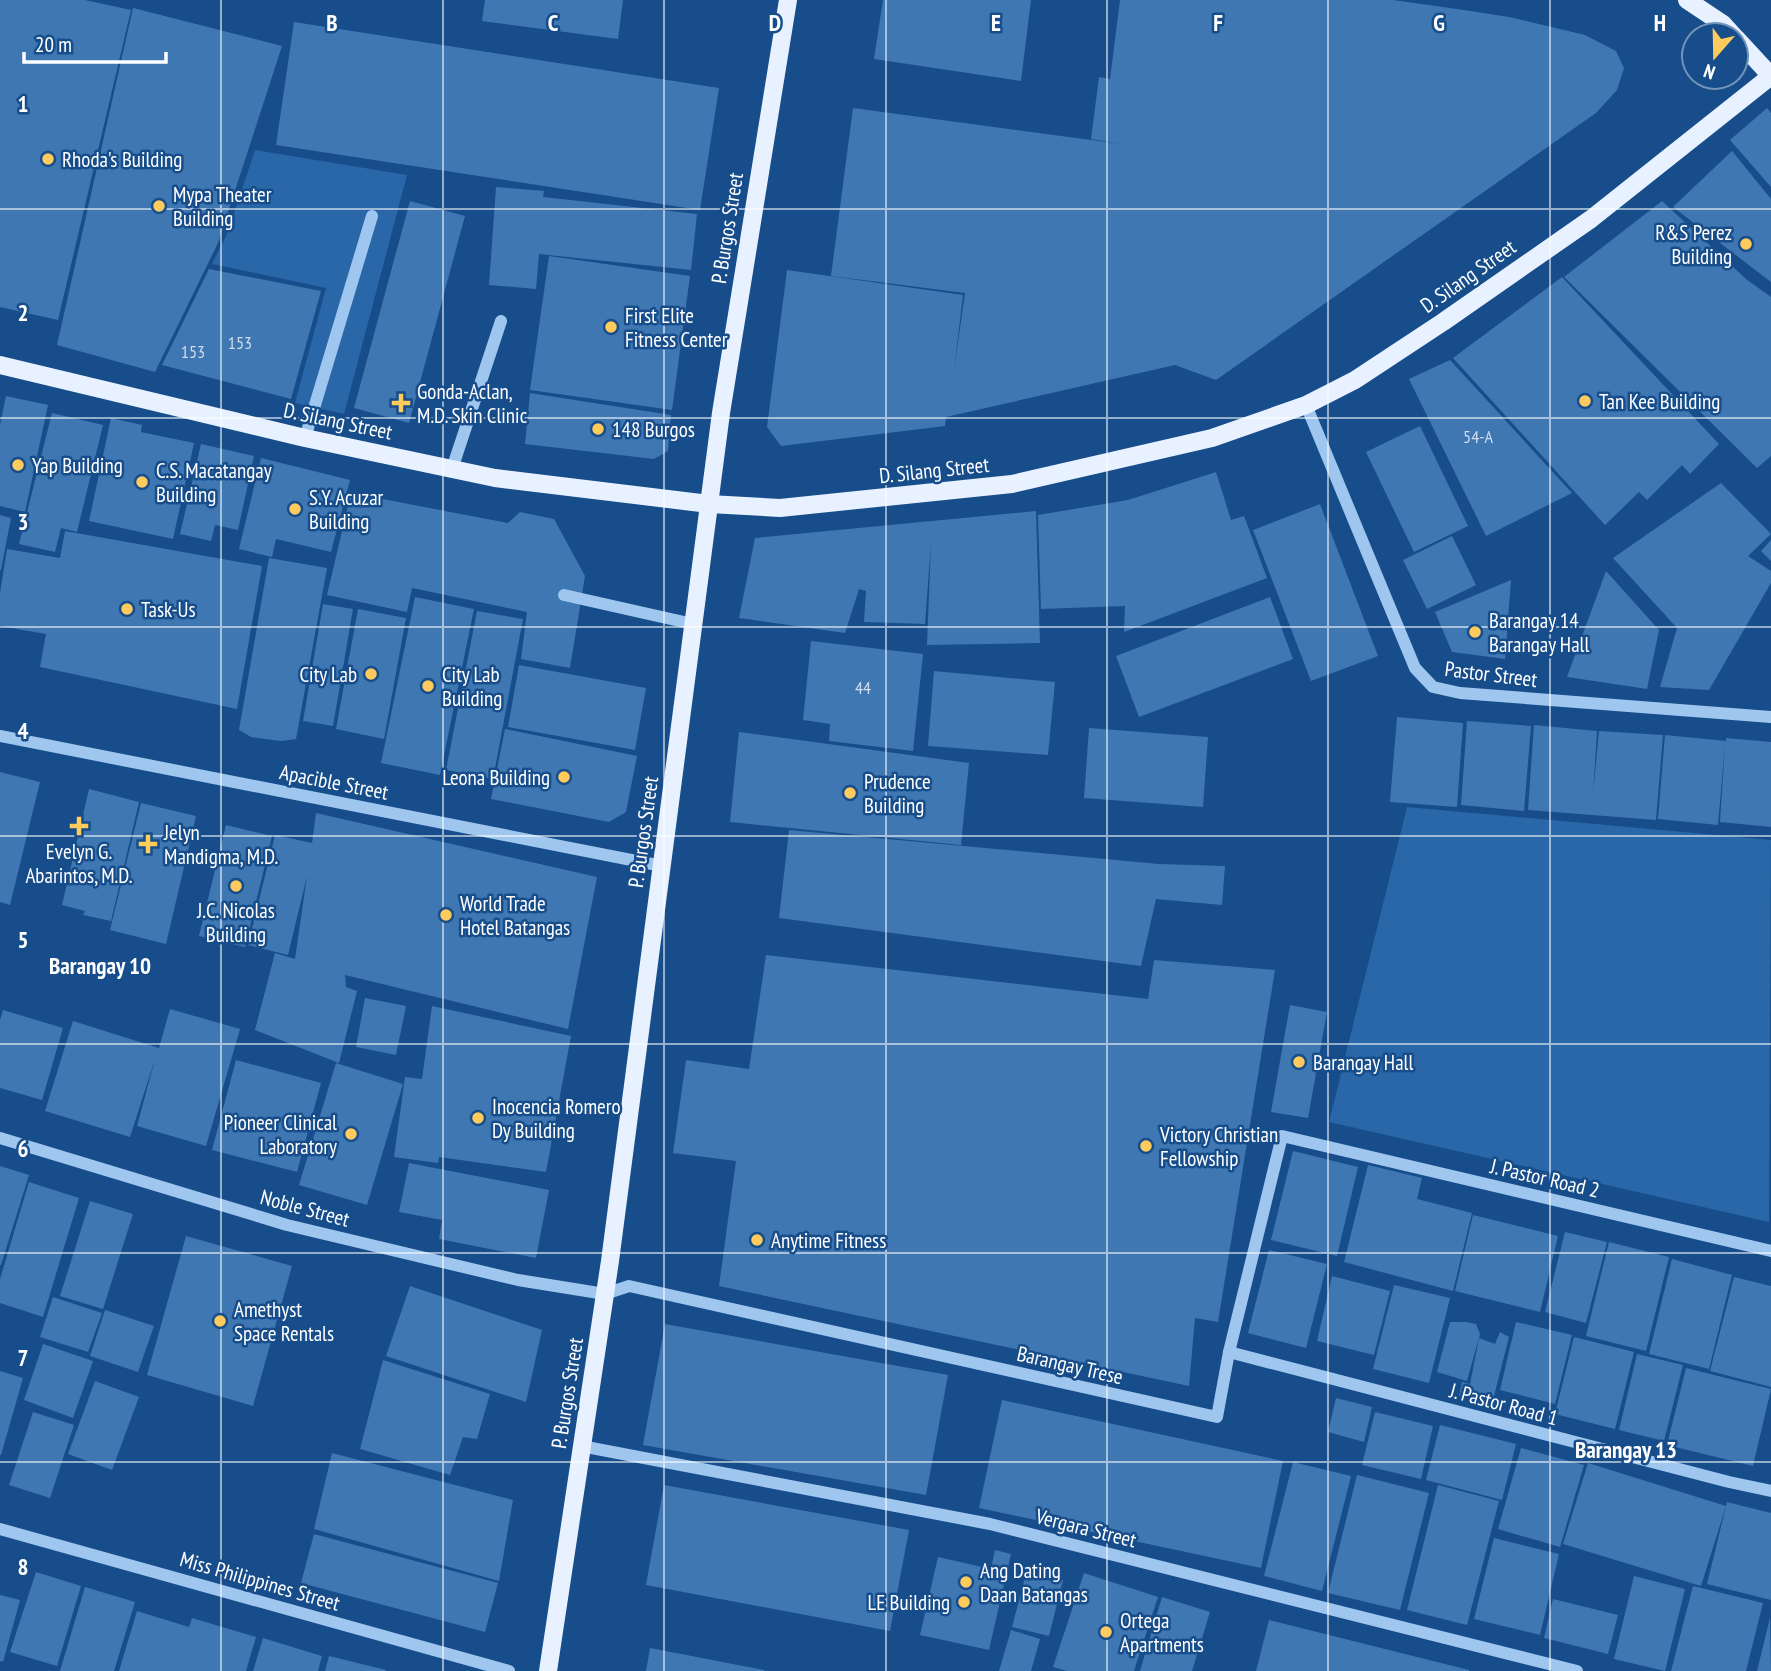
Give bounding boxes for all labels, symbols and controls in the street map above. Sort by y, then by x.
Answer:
text: B [326,8,338,37]
text: C [548,8,559,37]
text: D [769,8,781,37]
text: E [991,8,1001,37]
text: F [1213,8,1223,37]
text: G [1433,8,1445,37]
text: H [1654,8,1666,37]
scale bar [24,21,166,65]
north arrow [1680,21,1750,91]
text: 20 m [35,31,72,58]
text: N [1700,59,1718,85]
text: 1 [18,89,29,118]
place label: Rhoda's Building [62,146,182,173]
marker: Rhoda's Building [40,151,56,167]
street label: P. Burgos Street [705,170,749,285]
place label: Mypa Theater Building [173,181,272,232]
marker: Mypa Theater Building [151,198,167,214]
place label: R&S Perez Building [1655,219,1732,270]
street label: D. Silang Street [1415,233,1521,319]
marker: R&S Perez Building [1738,236,1754,252]
text: 2 [18,298,29,327]
place label: First Elite Fitness Center [625,302,728,353]
marker: First Elite Fitness Center [603,319,619,335]
house number: 153 [228,331,252,354]
house number: 153 [181,340,205,363]
place label: Gonda-Aclan, M.D. Skin Clinic [417,378,528,429]
place label: Tan Kee Building [1599,388,1720,415]
marker: Gonda-Aclan, M.D. Skin Clinic [391,393,411,413]
marker: Tan Kee Building [1577,393,1593,409]
street label: D. Silang Street [281,396,395,446]
place label: 148 Burgos [612,416,695,443]
marker: 148 Burgos [590,421,606,437]
house number: 54-A [1463,425,1493,448]
street label: D. Silang Street [878,451,991,489]
place label: Yap Building [32,452,123,479]
marker: Yap Building [10,457,26,473]
place label: C.S. Macatangay Building [156,457,272,508]
marker: C.S. Macatangay Building [134,474,150,490]
place label: S.Y. Acuzar Building [309,484,384,535]
marker: S.Y. Acuzar Building [287,501,303,517]
text: 3 [18,507,29,536]
place label: Task-Us [141,596,196,623]
marker: Task-Us [119,601,135,617]
place label: Barangay 14 Barangay Hall [1489,607,1589,658]
marker: Barangay 14 Barangay Hall [1467,624,1483,640]
street label: Pastor Street [1443,655,1539,693]
place label: City Lab [300,661,357,688]
place label: City Lab Building [442,661,502,712]
marker: City Lab [363,666,379,682]
house number: 44 [855,676,871,699]
marker: City Lab Building [420,678,436,694]
text: 4 [18,716,29,745]
street label: Apacible Street [277,758,391,806]
place label: Leona Building [442,764,550,791]
place label: Prudence Building [864,768,931,819]
marker: Leona Building [556,769,572,785]
street label: P. Burgos Street [622,774,664,889]
marker: Prudence Building [842,785,858,801]
marker: Evelyn G. Abarintos, M.D. [69,816,89,836]
place label: Jelyn Mandigma, M.D. [163,819,278,870]
marker: Jelyn Mandigma, M.D. [138,834,158,854]
place label: Evelyn G. Abarintos, M.D. [25,838,133,889]
marker: J.C. Nicolas Building [228,878,244,894]
place label: World Trade Hotel Batangas [460,890,570,941]
place label: J.C. Nicolas Building [196,897,275,948]
marker: World Trade Hotel Batangas [438,907,454,923]
text: 5 [18,925,29,954]
district label: Barangay 10 [49,951,151,980]
place label: Barangay Hall [1313,1049,1413,1076]
marker: Barangay Hall [1291,1054,1307,1070]
place label: Inocencia Romero Dy Building [492,1093,621,1144]
place label: Pioneer Clinical Laboratory [224,1109,337,1160]
marker: Inocencia Romero Dy Building [470,1110,486,1126]
place label: Victory Christian Fellowship [1159,1121,1278,1172]
marker: Pioneer Clinical Laboratory [343,1126,359,1142]
text: 6 [18,1134,29,1163]
marker: Victory Christian Fellowship [1138,1138,1154,1154]
street label: J. Pastor Road 2 [1487,1152,1602,1204]
street label: Noble Street [258,1183,353,1233]
place label: Anytime Fitness [771,1227,886,1254]
marker: Anytime Fitness [749,1232,765,1248]
place label: Amethyst Space Rentals [234,1296,334,1347]
marker: Amethyst Space Rentals [212,1313,228,1329]
street label: P. Burgos Street [545,1335,589,1450]
street label: Barangay Trese [1014,1340,1126,1390]
text: 7 [18,1343,29,1372]
street label: J. Pastor Road 1 [1446,1376,1561,1431]
district label: Barangay 13 [1575,1435,1677,1464]
street label: Vergara Street [1032,1502,1139,1554]
street label: Miss Philippines Street [177,1545,343,1617]
text: 8 [18,1552,29,1581]
place label: Ang Dating Daan Batangas [980,1557,1088,1608]
marker: Ang Dating Daan Batangas [958,1574,974,1590]
place label: LE Building [867,1589,950,1616]
marker: LE Building [956,1594,972,1610]
place label: Ortega Apartments [1120,1607,1204,1658]
marker: Ortega Apartments [1098,1624,1114,1640]

